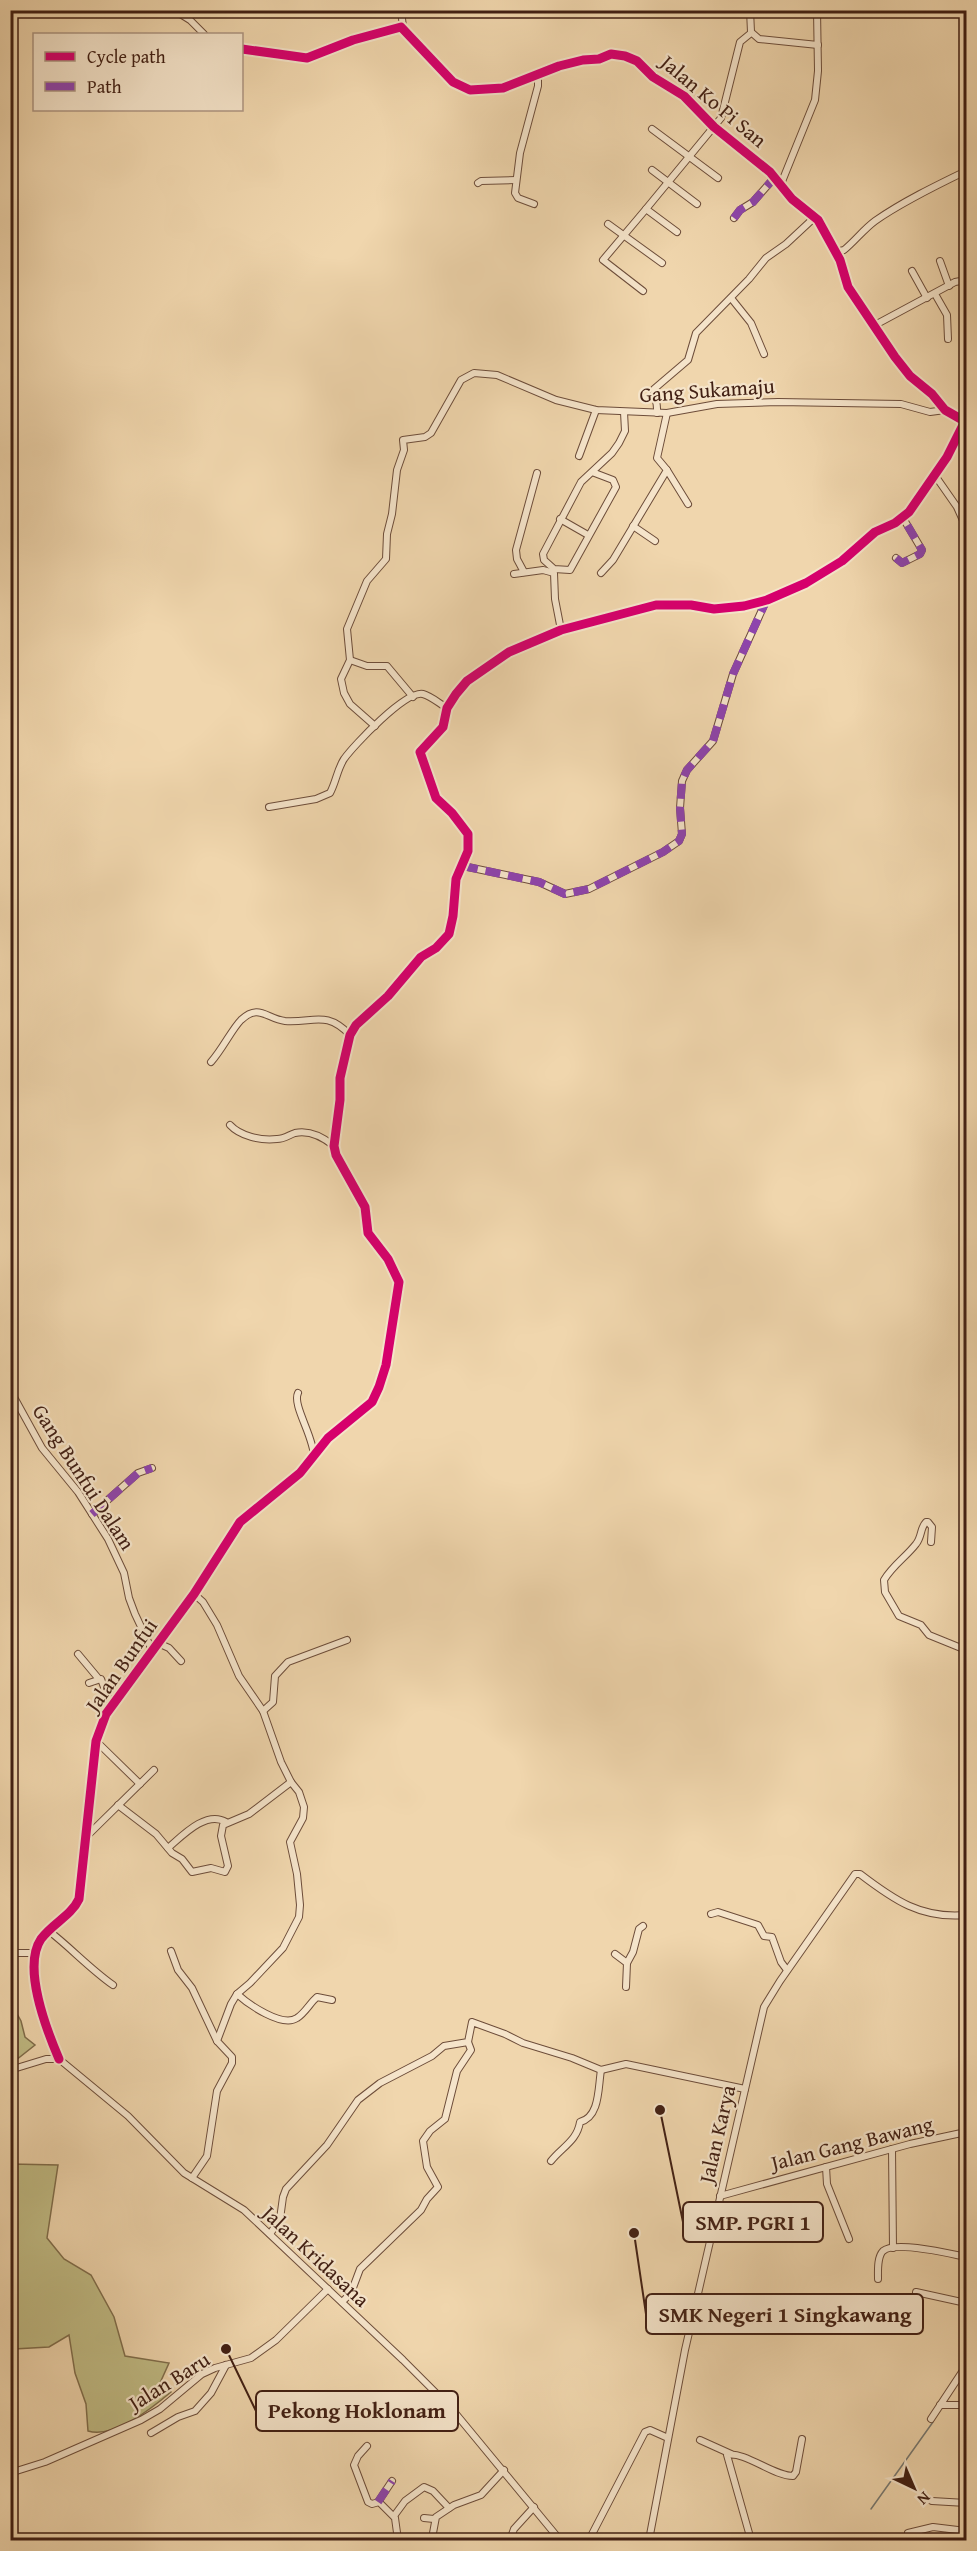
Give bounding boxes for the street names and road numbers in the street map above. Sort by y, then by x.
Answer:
street label: Jalan Ko Pi San [652,45,774,155]
street label: Gang Sukamaju [638,370,776,410]
street label: Gang Bunfui Dalam [25,1398,143,1556]
street label: Jalan Bunfui [76,1612,165,1721]
street label: Jalan Karya [690,2082,743,2189]
street label: Jalan Gang Bawang [765,2108,937,2179]
street label: Jalan Kridasana [253,2196,377,2314]
street label: Jalan Baru [120,2344,216,2420]

